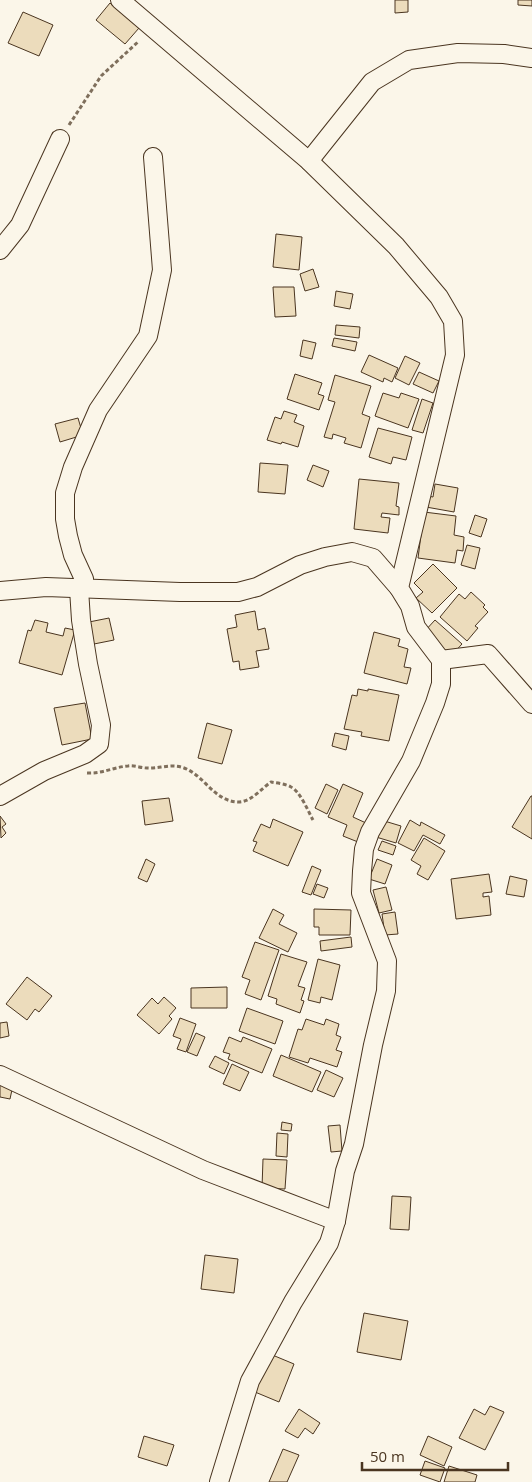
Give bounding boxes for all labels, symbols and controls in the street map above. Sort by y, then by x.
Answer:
scale bar [362,1440,508,1472]
text: 50 m [370,1446,405,1466]

